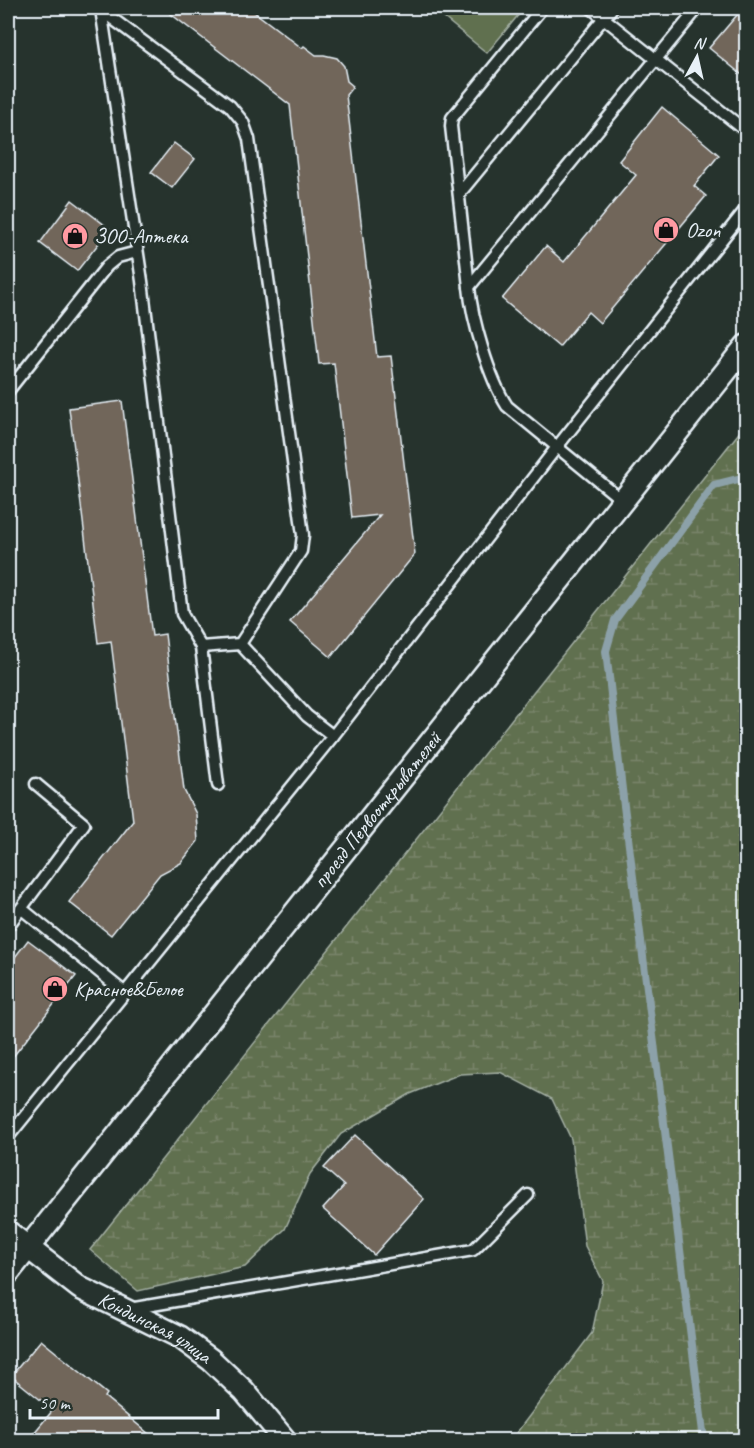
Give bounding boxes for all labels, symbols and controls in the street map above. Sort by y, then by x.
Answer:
north arrow [667,27,727,87]
text: N [693,33,708,54]
shop icon: Ozon [651,215,681,245]
place label: Ozon [686,217,721,243]
shop icon: ЗОО-Аптека [60,221,90,251]
place label: ЗОО-Аптека [94,223,189,249]
street label: проезд Первооткрывателей [307,725,448,893]
shop icon: Красное&Белое [40,974,70,1004]
place label: Красное&Белое [74,976,184,1002]
street label: Кондинская улица [94,1286,218,1370]
scale bar [30,1382,218,1420]
text: 50 m [39,1392,72,1414]

